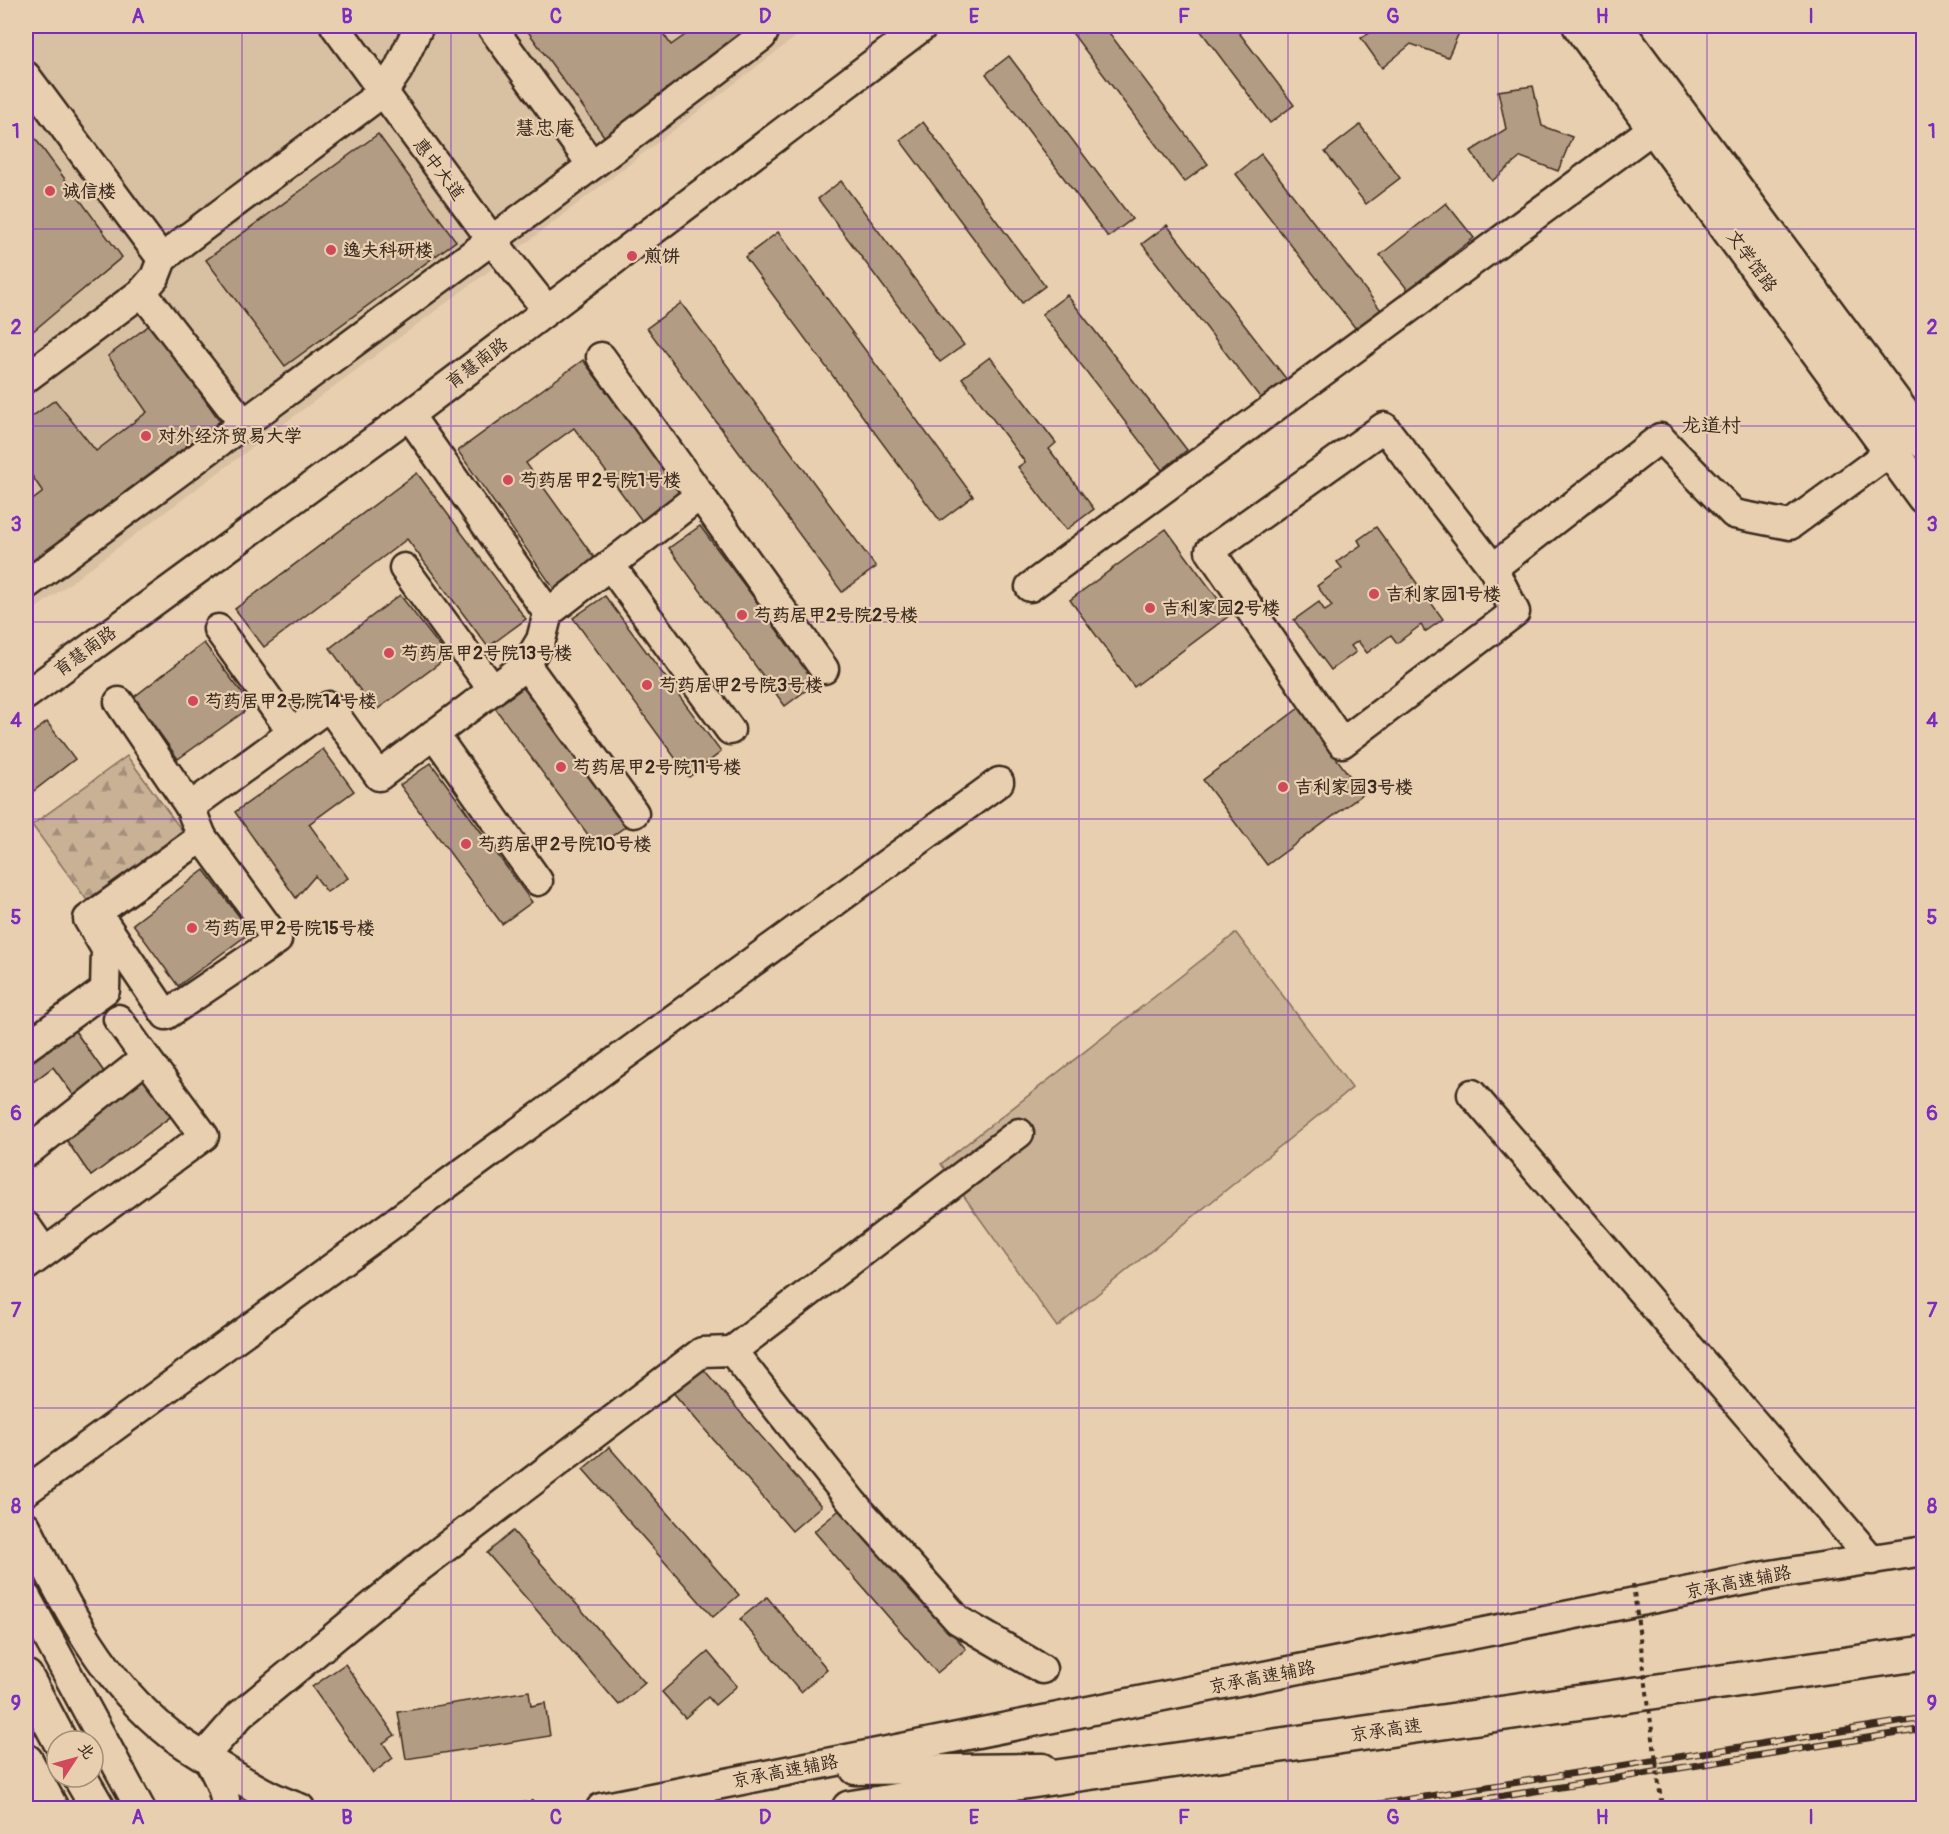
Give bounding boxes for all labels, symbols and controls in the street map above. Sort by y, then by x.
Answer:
text: A [132,4,145,29]
text: B [341,4,353,29]
text: C [550,4,562,29]
text: D [759,4,772,29]
text: E [969,4,980,29]
text: F [1178,4,1190,29]
text: G [1386,4,1400,29]
text: H [1596,4,1609,29]
text: I [1808,4,1814,29]
district label: 慧忠庵 [515,116,575,141]
text: 1 [12,119,20,144]
text: 1 [1928,119,1936,144]
street label: 惠中大道 [408,134,469,205]
place label: 诚信楼 [62,180,116,203]
marker: 诚信楼 [43,184,57,198]
street label: 文学馆路 [1721,225,1782,297]
place label: 逸夫科研楼 [343,239,433,262]
marker: 逸夫科研楼 [324,243,338,257]
place label: 煎饼 [644,245,680,268]
marker: 煎饼 [625,249,639,263]
text: 2 [10,315,22,340]
text: 2 [1926,315,1938,340]
street label: 育慧南路 [442,333,513,394]
district label: 龙道村 [1681,413,1741,438]
place label: 对外经济贸易大学 [158,425,302,448]
marker: 对外经济贸易大学 [139,429,153,443]
place label: 芍药居甲2号院1号楼 [520,469,681,492]
marker: 芍药居甲2号院1号楼 [501,473,515,487]
text: 3 [10,512,22,537]
text: 3 [1926,512,1938,537]
place label: 吉利家园1号楼 [1386,583,1501,606]
marker: 吉利家园1号楼 [1367,587,1381,601]
place label: 吉利家园2号楼 [1162,597,1280,620]
marker: 吉利家园2号楼 [1143,601,1157,615]
place label: 芍药居甲2号院2号楼 [754,604,918,627]
marker: 芍药居甲2号院2号楼 [735,608,749,622]
street label: 育慧南路 [49,621,121,682]
place label: 芍药居甲2号院13号楼 [401,642,572,665]
marker: 芍药居甲2号院13号楼 [382,646,396,660]
place label: 芍药居甲2号院3号楼 [659,674,823,697]
marker: 芍药居甲2号院3号楼 [640,678,654,692]
place label: 芍药居甲2号院14号楼 [205,690,377,713]
marker: 芍药居甲2号院14号楼 [186,694,200,708]
text: 4 [10,708,22,733]
text: 4 [1926,708,1938,733]
place label: 芍药居甲2号院11号楼 [573,756,741,779]
marker: 芍药居甲2号院11号楼 [554,760,568,774]
place label: 吉利家园3号楼 [1295,776,1413,799]
marker: 吉利家园3号楼 [1276,780,1290,794]
place label: 芍药居甲2号院10号楼 [478,833,651,856]
marker: 芍药居甲2号院10号楼 [459,837,473,851]
text: 5 [11,905,22,930]
text: 5 [1927,905,1938,930]
place label: 芍药居甲2号院15号楼 [204,917,375,940]
marker: 芍药居甲2号院15号楼 [185,921,199,935]
text: 6 [10,1101,22,1126]
text: 6 [1926,1101,1938,1126]
text: 7 [11,1298,22,1323]
text: 7 [1927,1298,1938,1323]
text: 8 [11,1494,21,1519]
text: 8 [1927,1494,1937,1519]
street label: 京承高速辅路 [1683,1561,1793,1604]
street label: 京承高速辅路 [1207,1656,1317,1699]
text: 9 [11,1691,21,1716]
text: 9 [1927,1691,1937,1716]
street label: 京承高速 [1349,1714,1423,1747]
north arrow [45,1729,105,1789]
text: 北 [74,1738,99,1763]
street label: 京承高速辅路 [730,1750,840,1793]
text: A [132,1805,145,1830]
text: B [341,1805,353,1830]
text: C [550,1805,562,1830]
text: D [759,1805,772,1830]
text: E [969,1805,980,1830]
text: F [1178,1805,1190,1830]
text: G [1386,1805,1400,1830]
text: H [1596,1805,1609,1830]
text: I [1808,1805,1814,1830]

